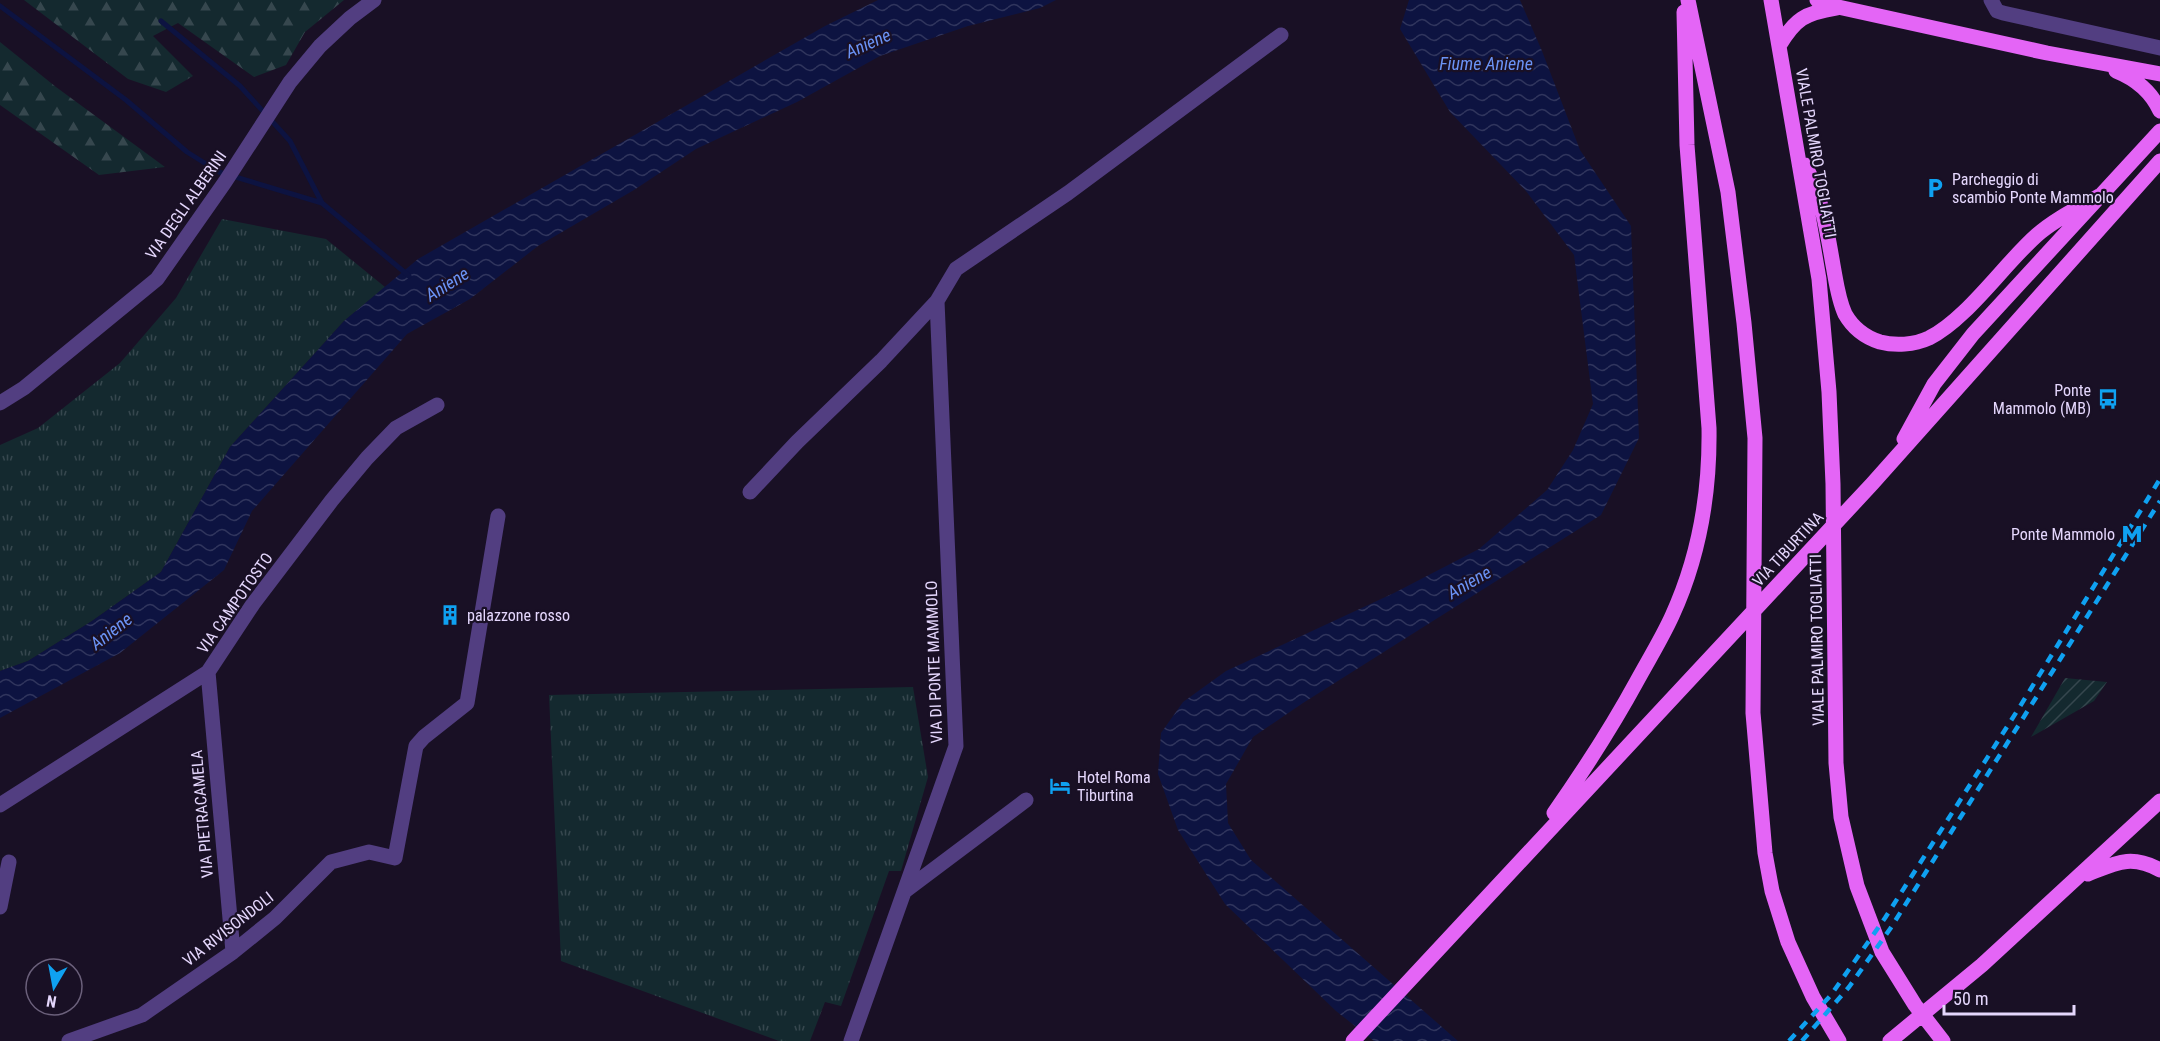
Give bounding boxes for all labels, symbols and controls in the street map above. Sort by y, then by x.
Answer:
water label: Aniene [841,24,894,63]
water label: Fiume Aniene [1439,53,1533,74]
street label: VIALE PALMIRO TOGLIATTI [1792,67,1840,239]
street label: VIA DEGLI ALBERINI [142,147,230,263]
place label: Parcheggio di scambio Ponte Mammolo [1952,170,2114,207]
parking icon: Parcheggio di scambio Ponte Mammolo [1923,176,1947,200]
water label: Aniene [421,263,473,306]
place label: Ponte Mammolo (MB) [1993,381,2091,418]
bus stop icon: Ponte Mammolo (MB) [2096,387,2120,411]
street label: VIA TIBURTINA [1749,508,1827,590]
metro station icon: Ponte Mammolo [2120,522,2144,546]
place label: Ponte Mammolo [2011,525,2115,544]
street label: VIA CAMPOTOSTO [193,549,277,657]
street label: VIALE PALMIRO TOGLIATTI [1806,554,1828,726]
water label: Aniene [1442,561,1495,603]
street label: VIA DI PONTE MAMMOLO [922,580,946,744]
building icon: palazzone rosso [438,603,462,627]
place label: palazzone rosso [467,606,570,625]
water label: Aniene [85,608,136,654]
street label: VIA PIETRACAMELA [187,749,217,879]
place label: Hotel Roma Tiburtina [1077,768,1151,805]
hotel icon: Hotel Roma Tiburtina [1048,774,1072,798]
street label: VIA RIVISONDOLI [179,888,277,970]
north arrow [24,957,84,1017]
scale bar [1944,978,2074,1016]
text: 50 m [1953,988,1988,1009]
text: N [45,991,58,1011]

